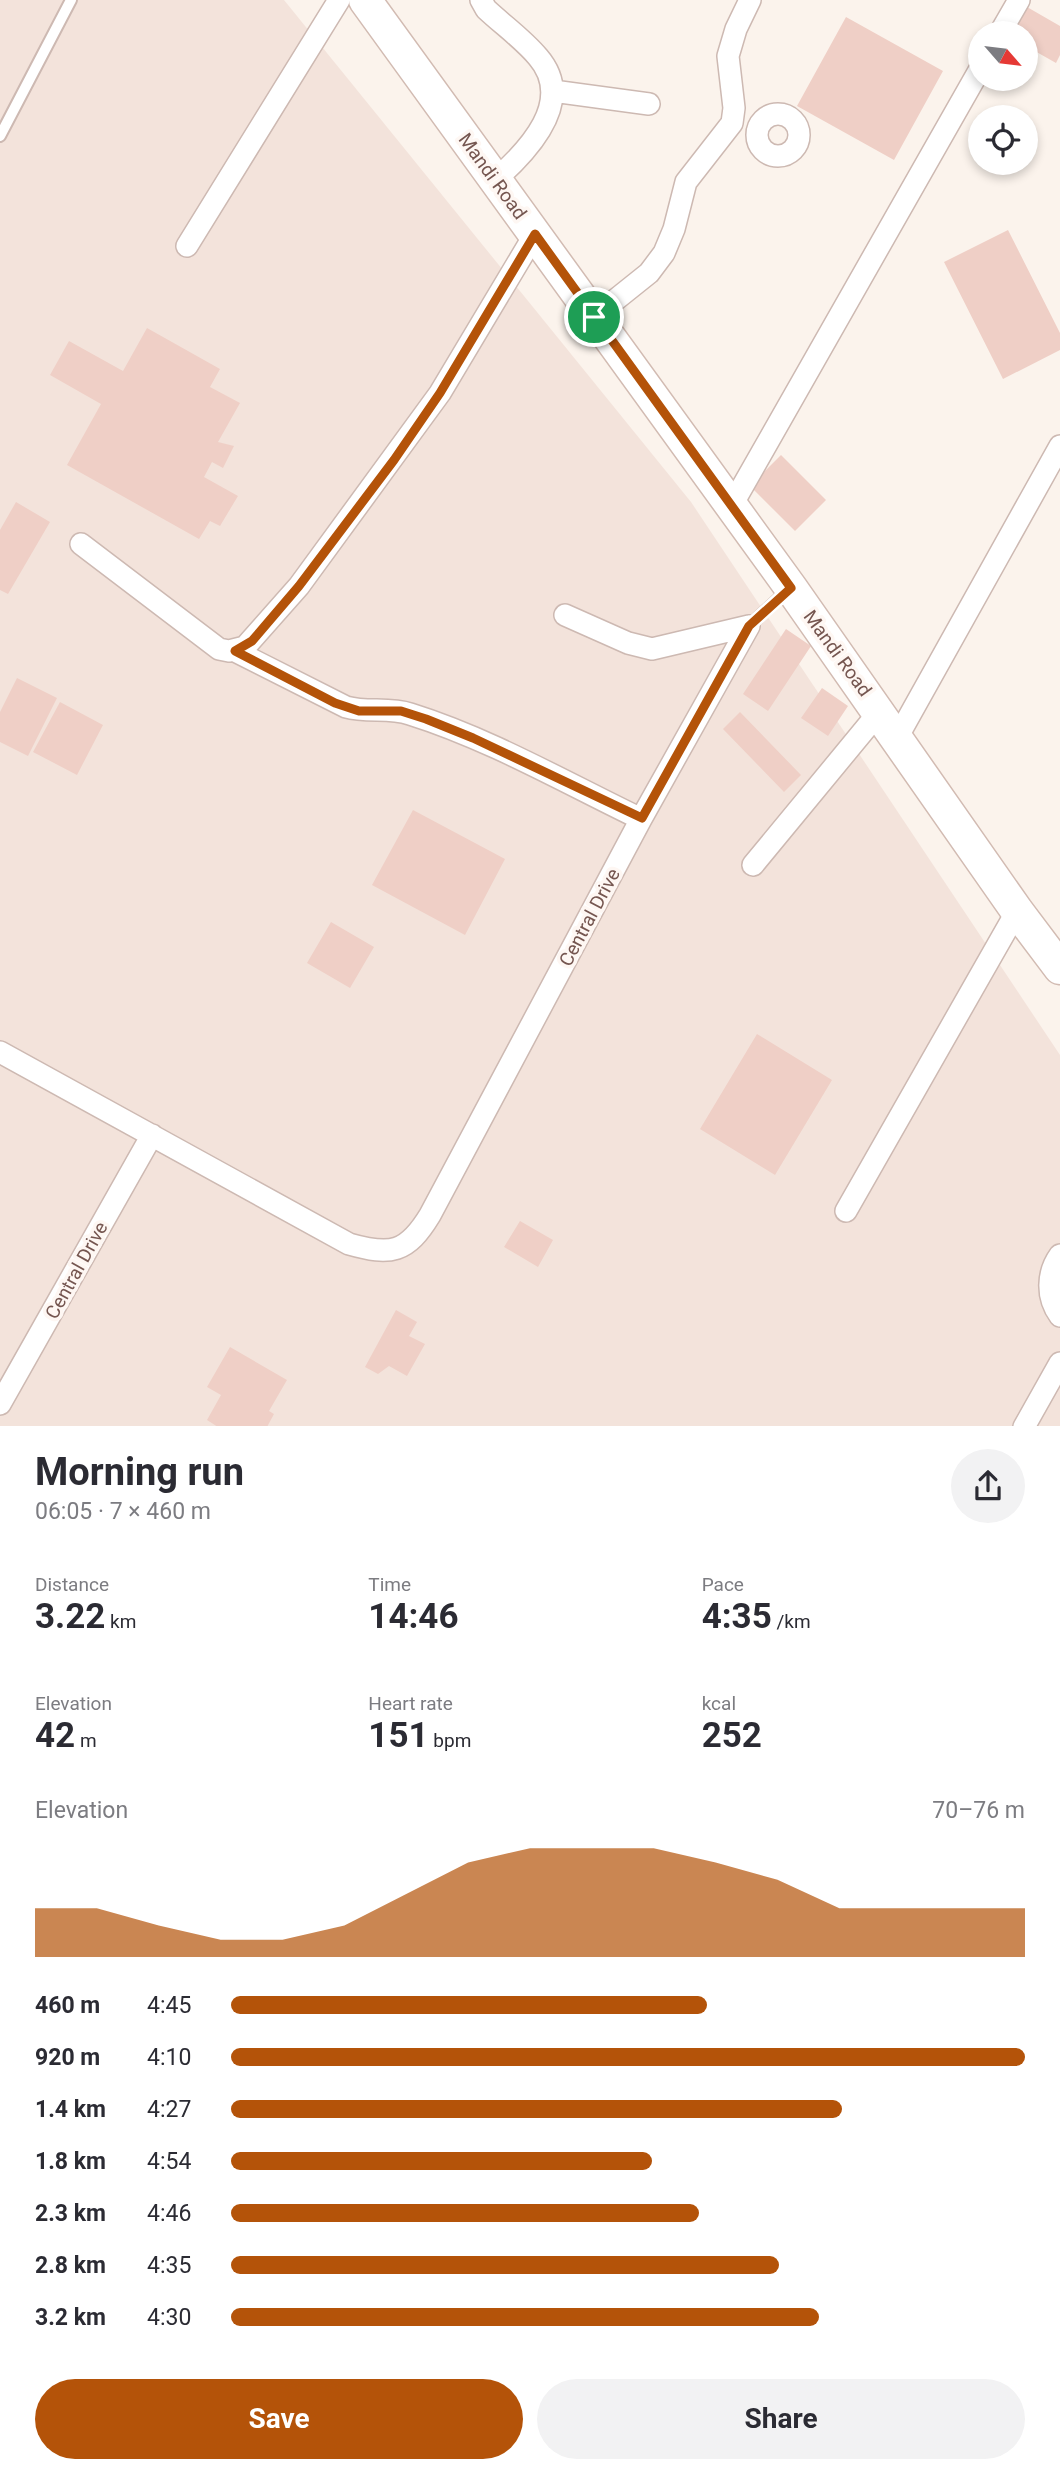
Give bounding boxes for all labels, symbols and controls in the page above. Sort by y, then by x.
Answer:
north arrow [968,21,1038,91]
map controls [968,21,1038,175]
button: locate [968,105,1038,175]
street label: Mandi Road [454,129,532,224]
pin [564,287,624,347]
icon: arrive [575,298,613,336]
street label: Mandi Road [799,606,877,701]
street label: Central Drive [554,864,625,970]
street label: Central Drive [40,1218,113,1323]
button: share [951,1449,1025,1523]
text: Morning run [35,1450,244,1494]
text: 06:05 · 7 × 460 m [35,1498,211,1525]
text: Distance [35,1573,109,1596]
text: Time [368,1573,411,1596]
text: Pace [702,1573,744,1596]
text: 3.22 [35,1596,105,1637]
text: 14:46 [368,1596,459,1637]
text: 4:35 [702,1596,772,1637]
text: km [105,1610,136,1633]
text: /km [772,1610,811,1633]
text: Elevation [35,1692,112,1715]
text: Heart rate [368,1692,453,1715]
text: kcal [702,1692,736,1715]
text: 42 [35,1715,75,1756]
text: 151 [368,1715,429,1756]
text: 252 [702,1715,762,1756]
text: m [75,1729,97,1752]
text: bpm [429,1729,471,1752]
text: Elevation [35,1797,128,1824]
text: 70–76 m [932,1797,1025,1824]
text: 460 m [35,1992,100,2019]
text: 4:45 [147,1992,191,2019]
text: 920 m [35,2044,100,2071]
text: 4:10 [147,2044,191,2071]
text: 1.4 km [35,2096,106,2123]
text: 4:27 [147,2096,191,2123]
text: 1.8 km [35,2148,106,2175]
text: 4:54 [147,2148,191,2175]
text: 2.3 km [35,2200,106,2227]
text: 4:46 [147,2200,191,2227]
text: 2.8 km [35,2252,106,2279]
text: 4:35 [147,2252,191,2279]
text: 3.2 km [35,2304,106,2331]
text: 4:30 [147,2304,191,2331]
button: Save [35,2379,523,2459]
button: Share [537,2379,1025,2459]

